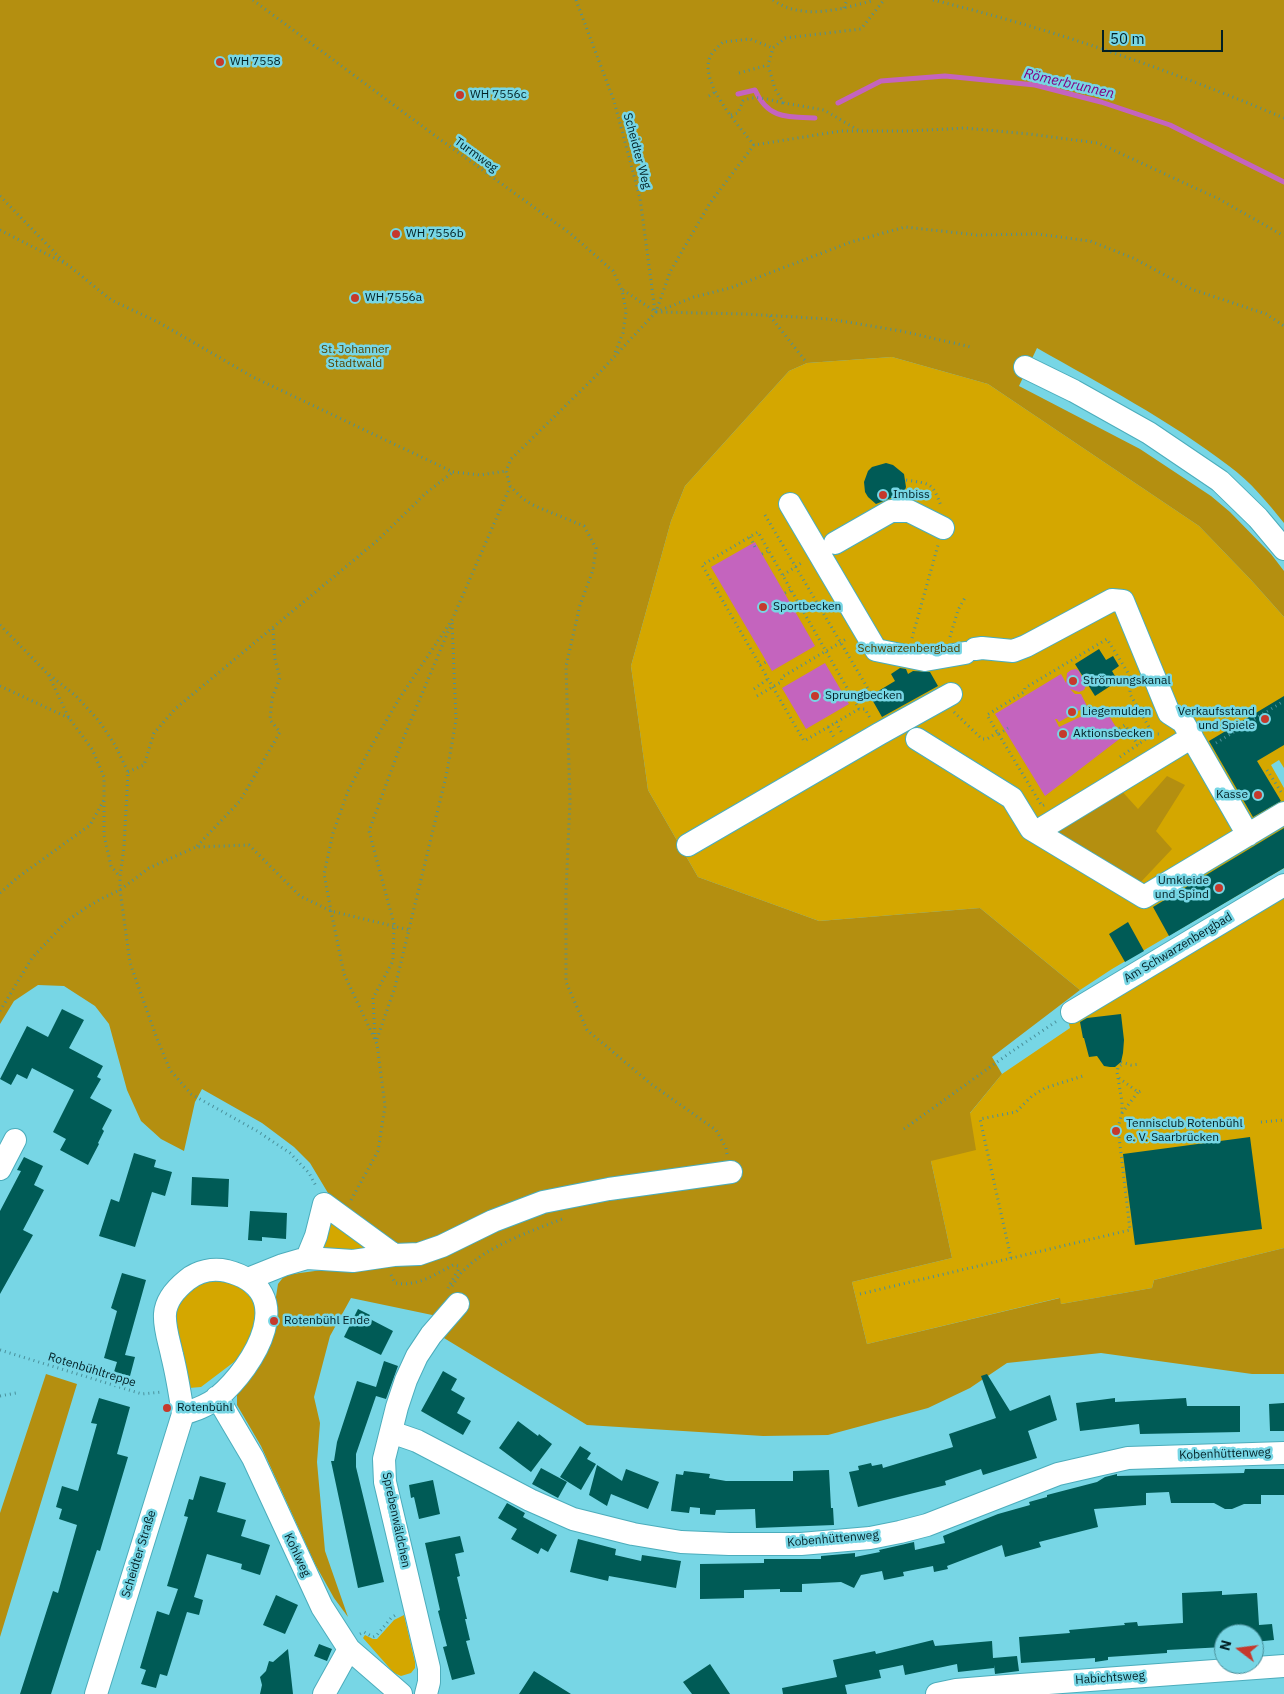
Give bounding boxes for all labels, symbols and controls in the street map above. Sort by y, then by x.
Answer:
scale bar [1104,20,1225,52]
text: 50 m [1110,29,1145,48]
place label: WH 7558 [230,55,281,69]
marker: WH 7558 [214,56,226,68]
water label: Römerbrunnen [1022,65,1116,103]
place label: WH 7556c [470,88,527,102]
marker: WH 7556c [454,89,466,101]
street label: Scheidter Weg [620,112,654,190]
street label: Turmweg [452,134,500,176]
place label: WH 7556b [406,227,464,241]
marker: WH 7556b [390,228,402,240]
place label: WH 7556a [365,291,422,305]
marker: WH 7556a [349,292,361,304]
park label: St. Johanner Stadtwald [321,343,389,371]
place label: Imbiss [893,488,930,502]
marker: Imbiss [877,489,889,501]
place label: Sportbecken [773,600,841,614]
marker: Sportbecken [757,601,769,613]
park label: Schwarzenbergbad [858,642,960,656]
place label: Strömungskanal [1083,674,1171,688]
marker: Strömungskanal [1067,675,1079,687]
place label: Sprungbecken [825,689,902,703]
marker: Sprungbecken [809,690,821,702]
place label: Liegemulden [1082,705,1151,719]
place label: Verkaufsstand und Spiele [1178,705,1255,733]
marker: Liegemulden [1066,706,1078,718]
marker: Verkaufsstand und Spiele [1259,713,1271,725]
place label: Aktionsbecken [1073,727,1153,741]
marker: Aktionsbecken [1057,728,1069,740]
place label: Kasse [1216,788,1248,802]
marker: Kasse [1252,789,1264,801]
place label: Umkleide und Spind [1155,874,1209,902]
marker: Umkleide und Spind [1213,882,1225,894]
street label: Am Schwarzenbergbad [1121,910,1235,986]
place label: Tennisclub Rotenbühl e. V. Saarbrücken [1126,1117,1243,1145]
marker: Tennisclub Rotenbühl e. V. Saarbrücken [1110,1125,1122,1137]
place label: Rotenbühl Ende [284,1314,370,1328]
marker: Rotenbühl Ende [268,1315,280,1327]
street label: Rotenbühltreppe [46,1350,138,1390]
place label: Rotenbühl [177,1401,233,1415]
marker: Rotenbühl [161,1402,173,1414]
street label: Kobenhüttenweg [1179,1445,1271,1463]
street label: Sprebenwäldchen [379,1471,413,1569]
street label: Scheidter Straße [119,1509,159,1599]
street label: Kobenhüttenweg [787,1528,879,1550]
street label: Kohlweg [281,1531,313,1579]
north arrow [1214,1624,1264,1674]
text: N [1215,1638,1235,1653]
street label: Habichtsweg [1075,1668,1145,1688]

